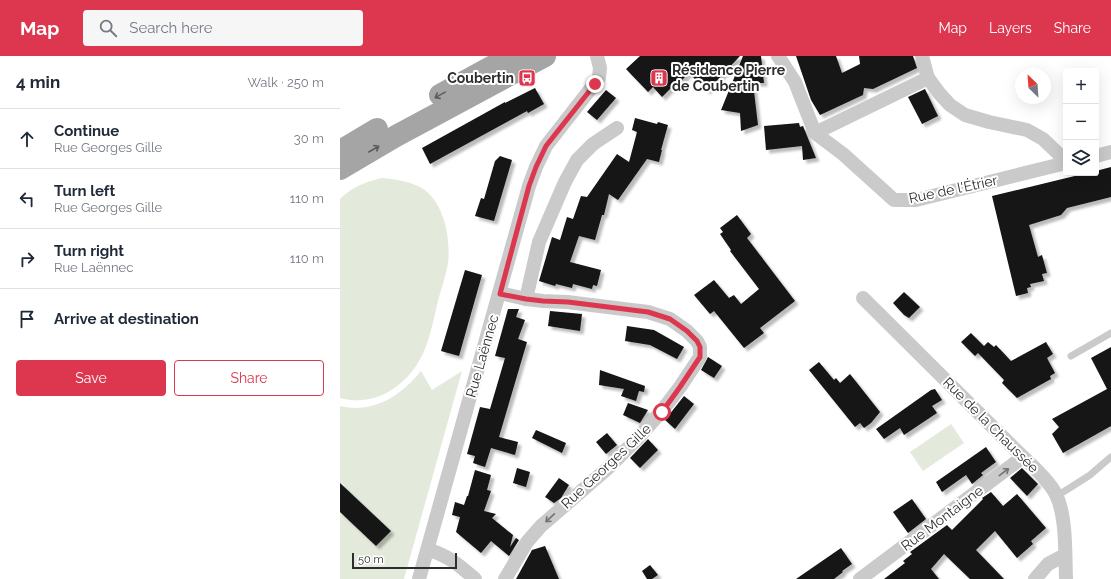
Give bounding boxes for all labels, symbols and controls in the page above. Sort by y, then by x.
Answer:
search box [83,10,363,46]
text: Map [20,17,59,39]
icon: search [97,17,119,39]
text: Search here [129,19,213,37]
text: Map [939,20,967,36]
text: Layers [989,20,1032,36]
text: Share [1054,20,1091,36]
place label: Résidence Pierre de Coubertin [672,62,786,94]
bus stop icon: Coubertin [517,68,537,88]
building icon: Résidence Pierre de Coubertin [649,68,669,88]
north arrow [1015,68,1051,104]
map controls [1063,68,1099,176]
button: + [1063,68,1099,104]
place label: Coubertin [447,70,514,86]
text: 4 min [16,72,60,92]
text: Walk · 250 m [247,75,324,90]
route end [586,75,604,93]
one-way arrow [434,91,446,99]
button: − [1063,104,1099,140]
text: Continue [54,122,119,140]
icon: ahead [16,128,38,150]
text: 30 m [294,131,324,146]
text: Rue Georges Gille [54,140,162,155]
button: layers [1063,140,1099,176]
one-way arrow [368,144,380,152]
street label: Rue de l'Étrier [907,171,999,206]
text: Turn left [54,182,115,200]
icon: left [16,188,38,210]
text: 110 m [290,191,324,206]
text: Rue Georges Gille [54,200,162,215]
text: Turn right [54,242,124,260]
icon: right [16,248,38,270]
text: 110 m [290,251,324,266]
text: Rue Laënnec [54,260,133,275]
icon: arrive [16,308,38,330]
text: Arrive at destination [54,310,199,328]
street label: Rue Laënnec [463,312,502,399]
button: Save [16,360,166,396]
button: Share [174,360,324,396]
street label: Rue de la Chaussée [940,374,1042,476]
route start [653,403,671,421]
street label: Rue Georges Gille [558,420,654,512]
one-way arrow [998,467,1009,476]
street label: Rue Montaigne [898,482,986,554]
one-way arrow [545,513,555,523]
scale bar [352,551,457,570]
text: 50 m [358,553,384,566]

